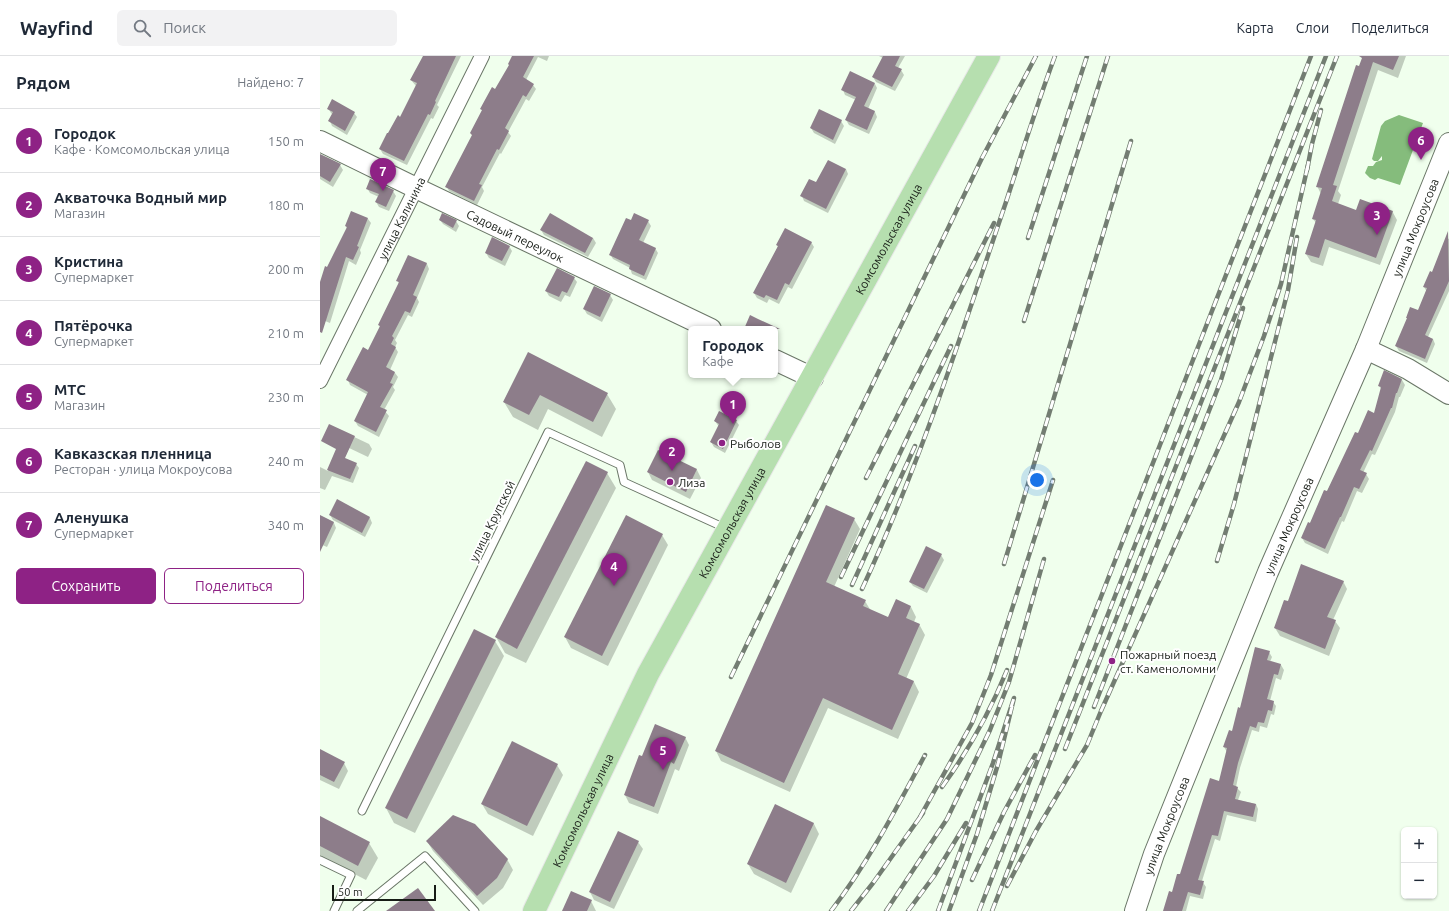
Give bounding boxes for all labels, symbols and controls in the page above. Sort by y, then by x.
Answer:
search box [117,10,397,46]
text: Wayfind [20,17,93,39]
icon: search [131,17,153,39]
text: Поиск [163,19,206,36]
text: Карта [1236,20,1274,36]
text: Слои [1296,20,1329,36]
text: Поделиться [1351,20,1429,36]
text: Рядом [16,73,71,92]
text: Найдено: 7 [237,75,304,89]
text: Городок [54,125,116,142]
pin: 6 [1408,127,1434,160]
text: 1 [25,134,33,148]
text: 150 m [268,134,304,148]
text: Кафе · Комсомольская улица [54,142,230,156]
pin: 7 [370,158,396,191]
street label: улица Калинина [375,175,427,262]
street label: улица Мокроусова [1389,176,1441,278]
street label: Комсомольская улица [852,181,924,297]
text: Акваточка Водный мир [54,189,227,206]
text: 2 [25,198,33,212]
text: 180 m [268,198,304,212]
pin: 3 [1364,202,1390,235]
text: Магазин [54,206,105,220]
street label: Садовый переулок [465,207,566,264]
text: Кристина [54,253,123,270]
text: 3 [25,262,33,276]
text: 200 m [268,262,304,276]
text: Супермаркет [54,270,134,284]
text: Пятёрочка [54,317,133,334]
text: 4 [25,326,33,340]
text: 210 m [268,326,304,340]
popup [688,326,778,378]
text: Супермаркет [54,334,134,348]
text: Городок [702,337,764,354]
text: Кафе [702,354,734,368]
text: МТС [54,381,86,398]
text: 5 [25,390,33,404]
text: 230 m [268,390,304,404]
pin: 1 [720,391,746,424]
text: Магазин [54,398,105,412]
place label: Рыболов [730,437,781,450]
pin: 2 [659,438,685,471]
marker: Рыболов [717,438,727,448]
text: Кавказская пленница [54,445,212,462]
text: 6 [25,454,33,468]
text: 240 m [268,454,304,468]
text: Ресторан · улица Мокроусова [54,462,232,476]
street label: Комсомольская улица [696,465,767,580]
your location [1027,470,1047,490]
street label: улица Мокроусова [1261,475,1315,576]
place label: Лиза [678,476,705,489]
marker: Лиза [665,477,675,487]
street label: улица Крупской [467,478,517,564]
text: Аленушка [54,509,129,526]
text: 7 [25,518,33,532]
text: 340 m [268,518,304,532]
text: Супермаркет [54,526,134,540]
pin: 4 [601,553,627,586]
button: Сохранить [16,568,156,604]
button: Поделиться [164,568,304,604]
place label: Пожарный поезд ст. Каменоломни [1120,648,1216,675]
marker: Пожарный поезд ст. Каменоломни [1107,656,1117,666]
pin: 5 [650,737,676,770]
street label: Комсомольская улица [550,751,615,869]
street label: улица Мокроусова [1141,774,1191,876]
map controls [1401,827,1437,899]
button: + [1401,827,1437,863]
button: − [1401,863,1437,899]
scale bar [332,883,436,902]
text: 50 m [338,886,362,898]

